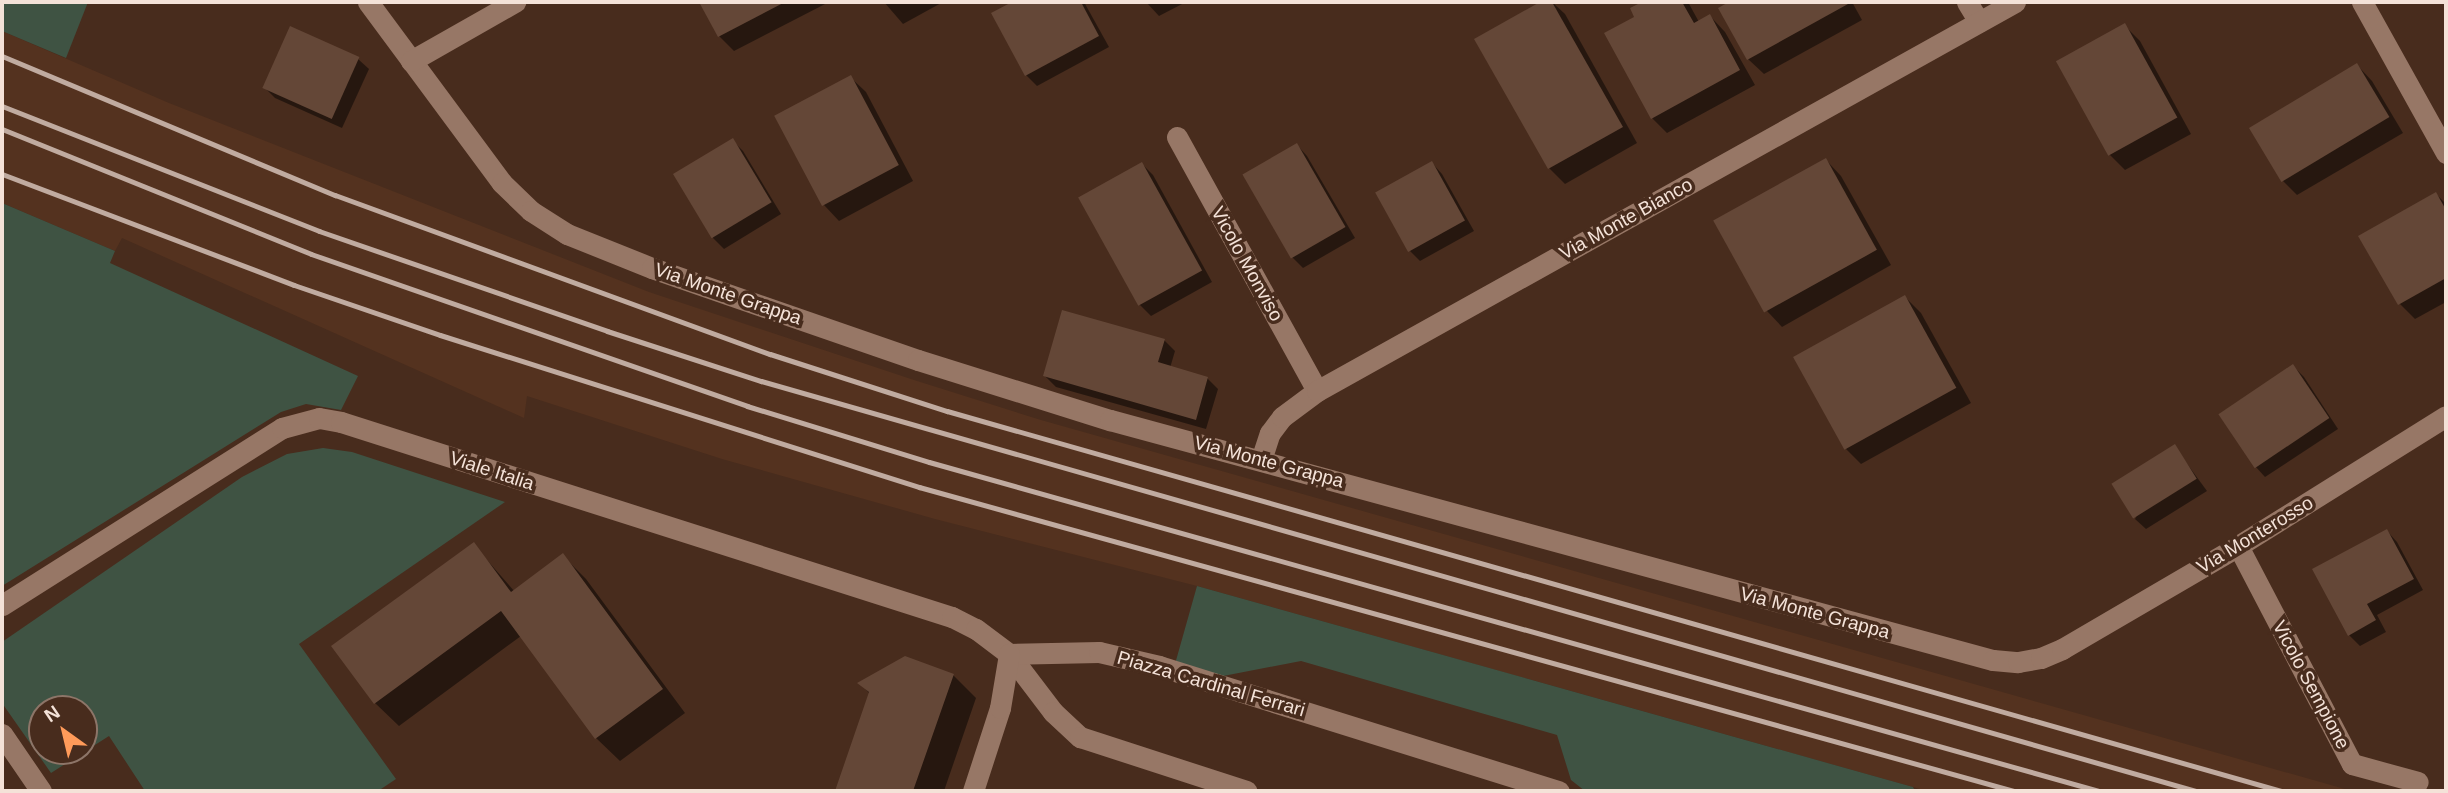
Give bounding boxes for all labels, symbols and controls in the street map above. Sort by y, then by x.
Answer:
street label: Via Monte Bianco [1555,173,1697,265]
street label: Vicolo Monviso [1206,203,1288,325]
street label: Via Monte Grappa [652,258,804,330]
street label: Via Monte Grappa [1192,431,1346,493]
street label: Viale Italia [447,447,537,495]
street label: Via Monterosso [2193,491,2317,579]
street label: Via Monte Grappa [1738,582,1892,644]
street label: Vicolo Sempione [2268,617,2354,753]
street label: Piazza Cardinal Ferrari [1114,646,1308,722]
north arrow [28,695,98,765]
text: N [41,701,64,726]

